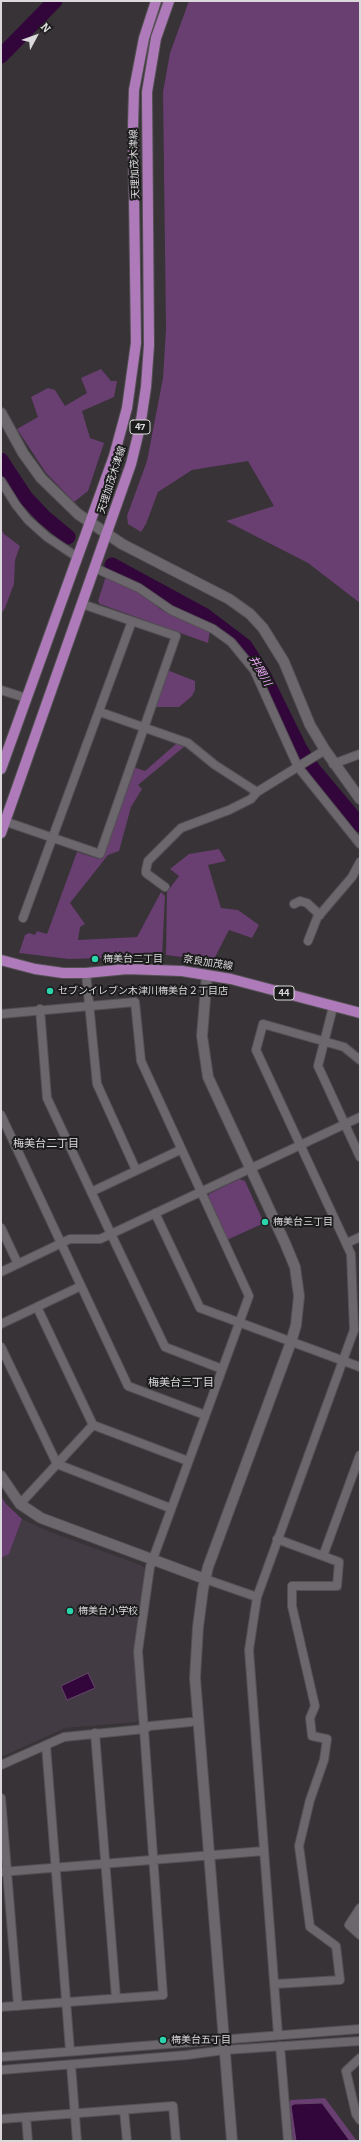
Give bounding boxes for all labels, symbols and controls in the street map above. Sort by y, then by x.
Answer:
north arrow [16,16,56,56]
text: N [38,20,53,35]
street label: 天理加茂木津線 [128,129,142,199]
road number: 47 [130,420,150,434]
street label: 天理加茂木津線 [95,445,129,515]
water label: 井関川 [246,653,274,689]
place label: 梅美台二丁目 [103,953,163,965]
street label: 奈良加茂線 [182,953,234,973]
marker: 梅美台二丁目 [90,954,100,964]
place label: セブンイレブン木津川梅美台２丁目店 [58,985,228,997]
marker: セブンイレブン木津川梅美台２丁目店 [45,986,55,996]
road number: 44 [274,986,294,1000]
district label: 梅美台二丁目 [13,1137,79,1151]
place label: 梅美台三丁目 [273,1216,333,1228]
marker: 梅美台三丁目 [260,1217,270,1227]
district label: 梅美台三丁目 [148,1376,214,1390]
place label: 梅美台小学校 [78,1605,138,1617]
marker: 梅美台小学校 [65,1606,75,1616]
place label: 梅美台五丁目 [171,2034,231,2046]
marker: 梅美台五丁目 [158,2035,168,2045]

